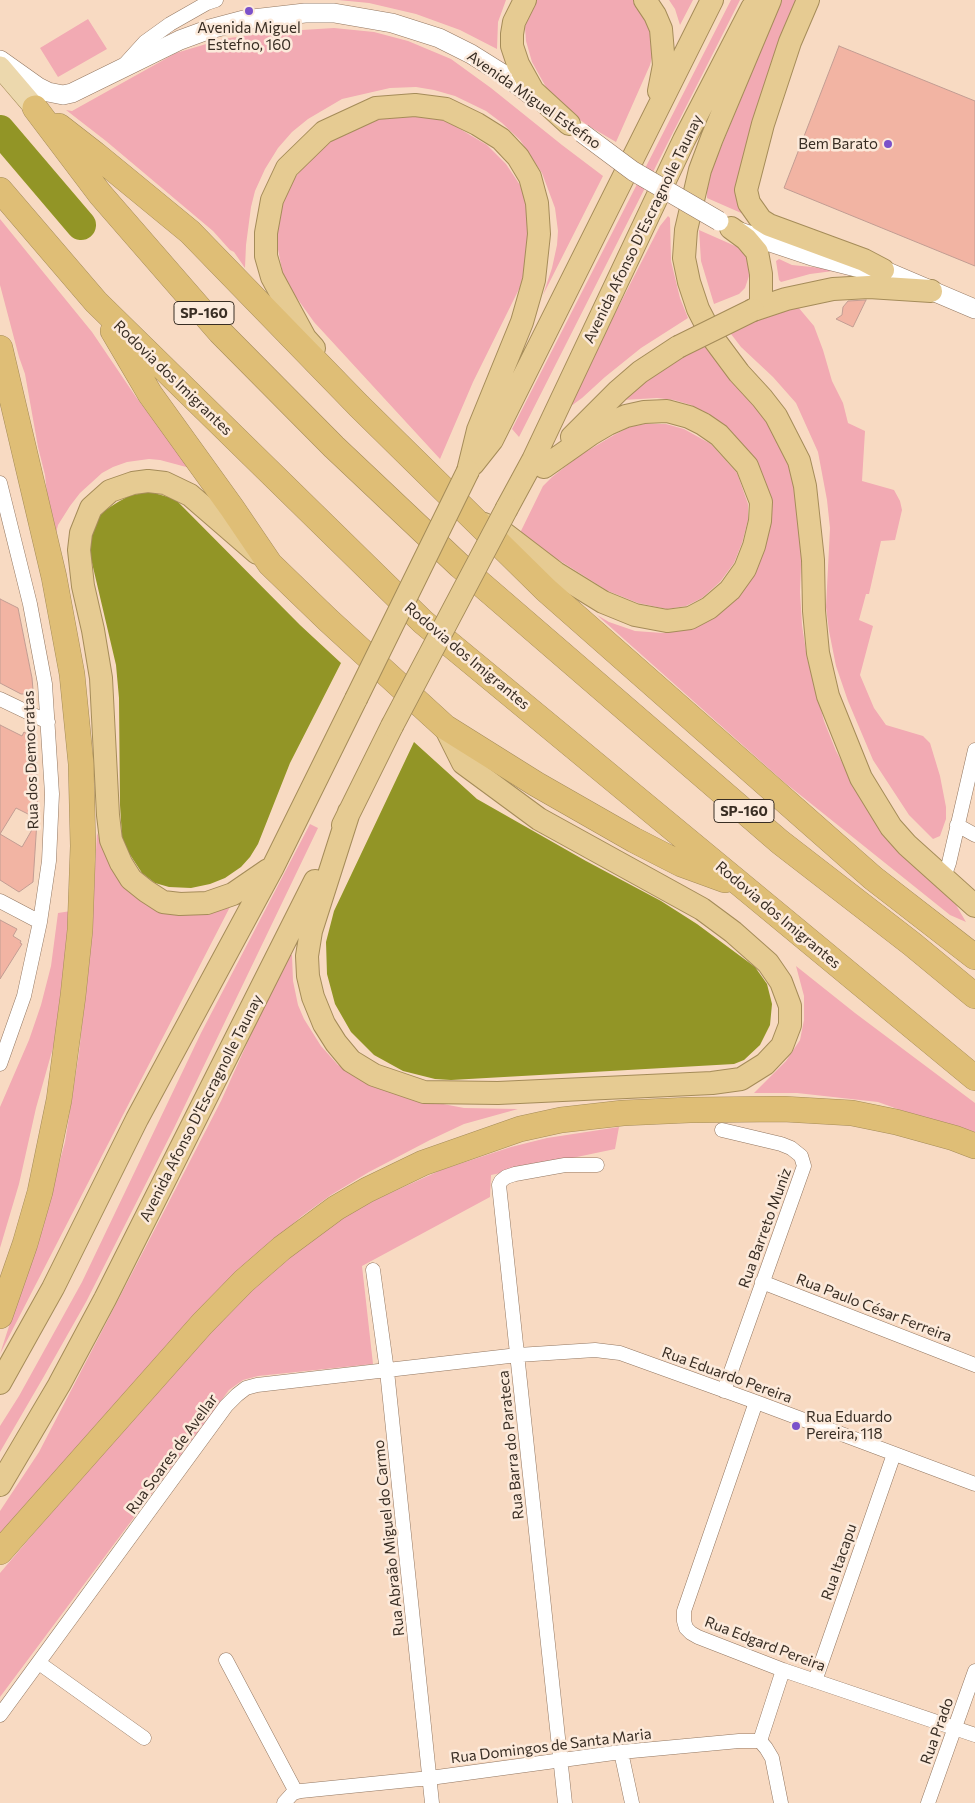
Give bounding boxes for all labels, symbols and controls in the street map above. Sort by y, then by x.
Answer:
marker: Avenida Miguel Estefno, 160 [243,5,255,17]
place label: Avenida Miguel Estefno, 160 [197,19,301,54]
street label: Avenida Miguel Estefno [464,47,604,153]
street label: Avenida Afonso D'Escragnolle Taunay [580,112,706,346]
place label: Bem Barato [798,135,878,153]
marker: Bem Barato [882,138,894,150]
road number: SP-160 [174,302,234,324]
street label: Rodovia dos Imigrantes [110,317,236,439]
street label: Rodovia dos Imigrantes [401,598,533,714]
street label: Rua dos Democratas [20,690,42,830]
road number: SP-160 [714,799,774,822]
street label: Rodovia dos Imigrantes [712,857,844,973]
street label: Avenida Afonso D'Escragnolle Taunay [136,992,266,1224]
street label: Rua Barreto Muniz [735,1165,795,1291]
street label: Rua Paulo César Ferreira [794,1270,954,1346]
street label: Rua Eduardo Pereira [659,1343,795,1407]
street label: Rua Barra do Parateca [494,1370,528,1520]
street label: Rua Soares de Avellar [122,1390,222,1518]
place label: Rua Eduardo Pereira, 118 [806,1408,892,1443]
marker: Rua Eduardo Pereira, 118 [790,1420,802,1432]
street label: Rua Abraão Miguel do Carmo [370,1439,408,1637]
street label: Rua Itacapu [818,1521,860,1603]
street label: Rua Edgard Pereira [702,1613,828,1675]
street label: Rua Prado [917,1695,957,1767]
street label: Rua Domingos de Santa Maria [449,1725,653,1767]

